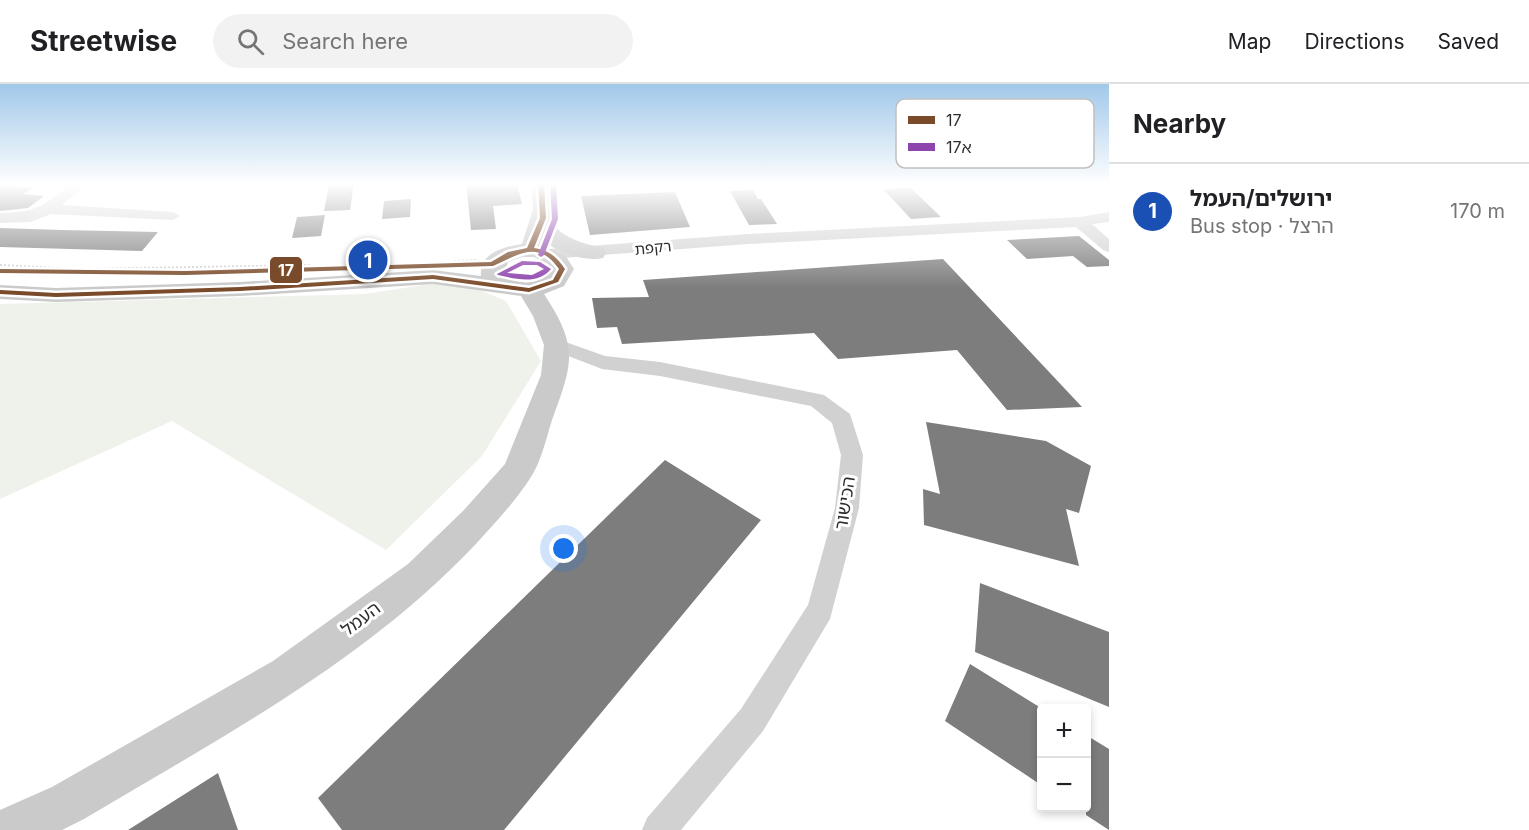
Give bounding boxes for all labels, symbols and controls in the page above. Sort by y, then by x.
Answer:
search box [213,14,633,68]
text: Streetwise [30,24,177,58]
icon: search [234,25,267,58]
text: Search here [282,28,408,54]
text: Map [1228,29,1271,54]
text: Directions [1304,29,1405,54]
text: Saved [1438,29,1499,54]
legend [896,99,1094,168]
text: Nearby [1133,108,1226,139]
text: 17 [946,110,962,130]
text: 17א [946,137,972,157]
text: ירושלים/העמל [1190,185,1332,211]
text: 1 [1148,199,1157,223]
text: 170 m [1450,199,1505,223]
text: Bus stop · הרצל [1190,214,1334,238]
street label: רקפת [634,236,672,259]
pin: 1 [348,238,388,282]
line badge: 17 [269,256,303,284]
text: 17 [278,260,294,280]
street label: הכישור [830,475,859,531]
your location [549,534,578,563]
street label: העמל [337,597,384,640]
map controls [1037,704,1091,812]
button: + [1037,704,1091,758]
button: − [1037,758,1091,812]

